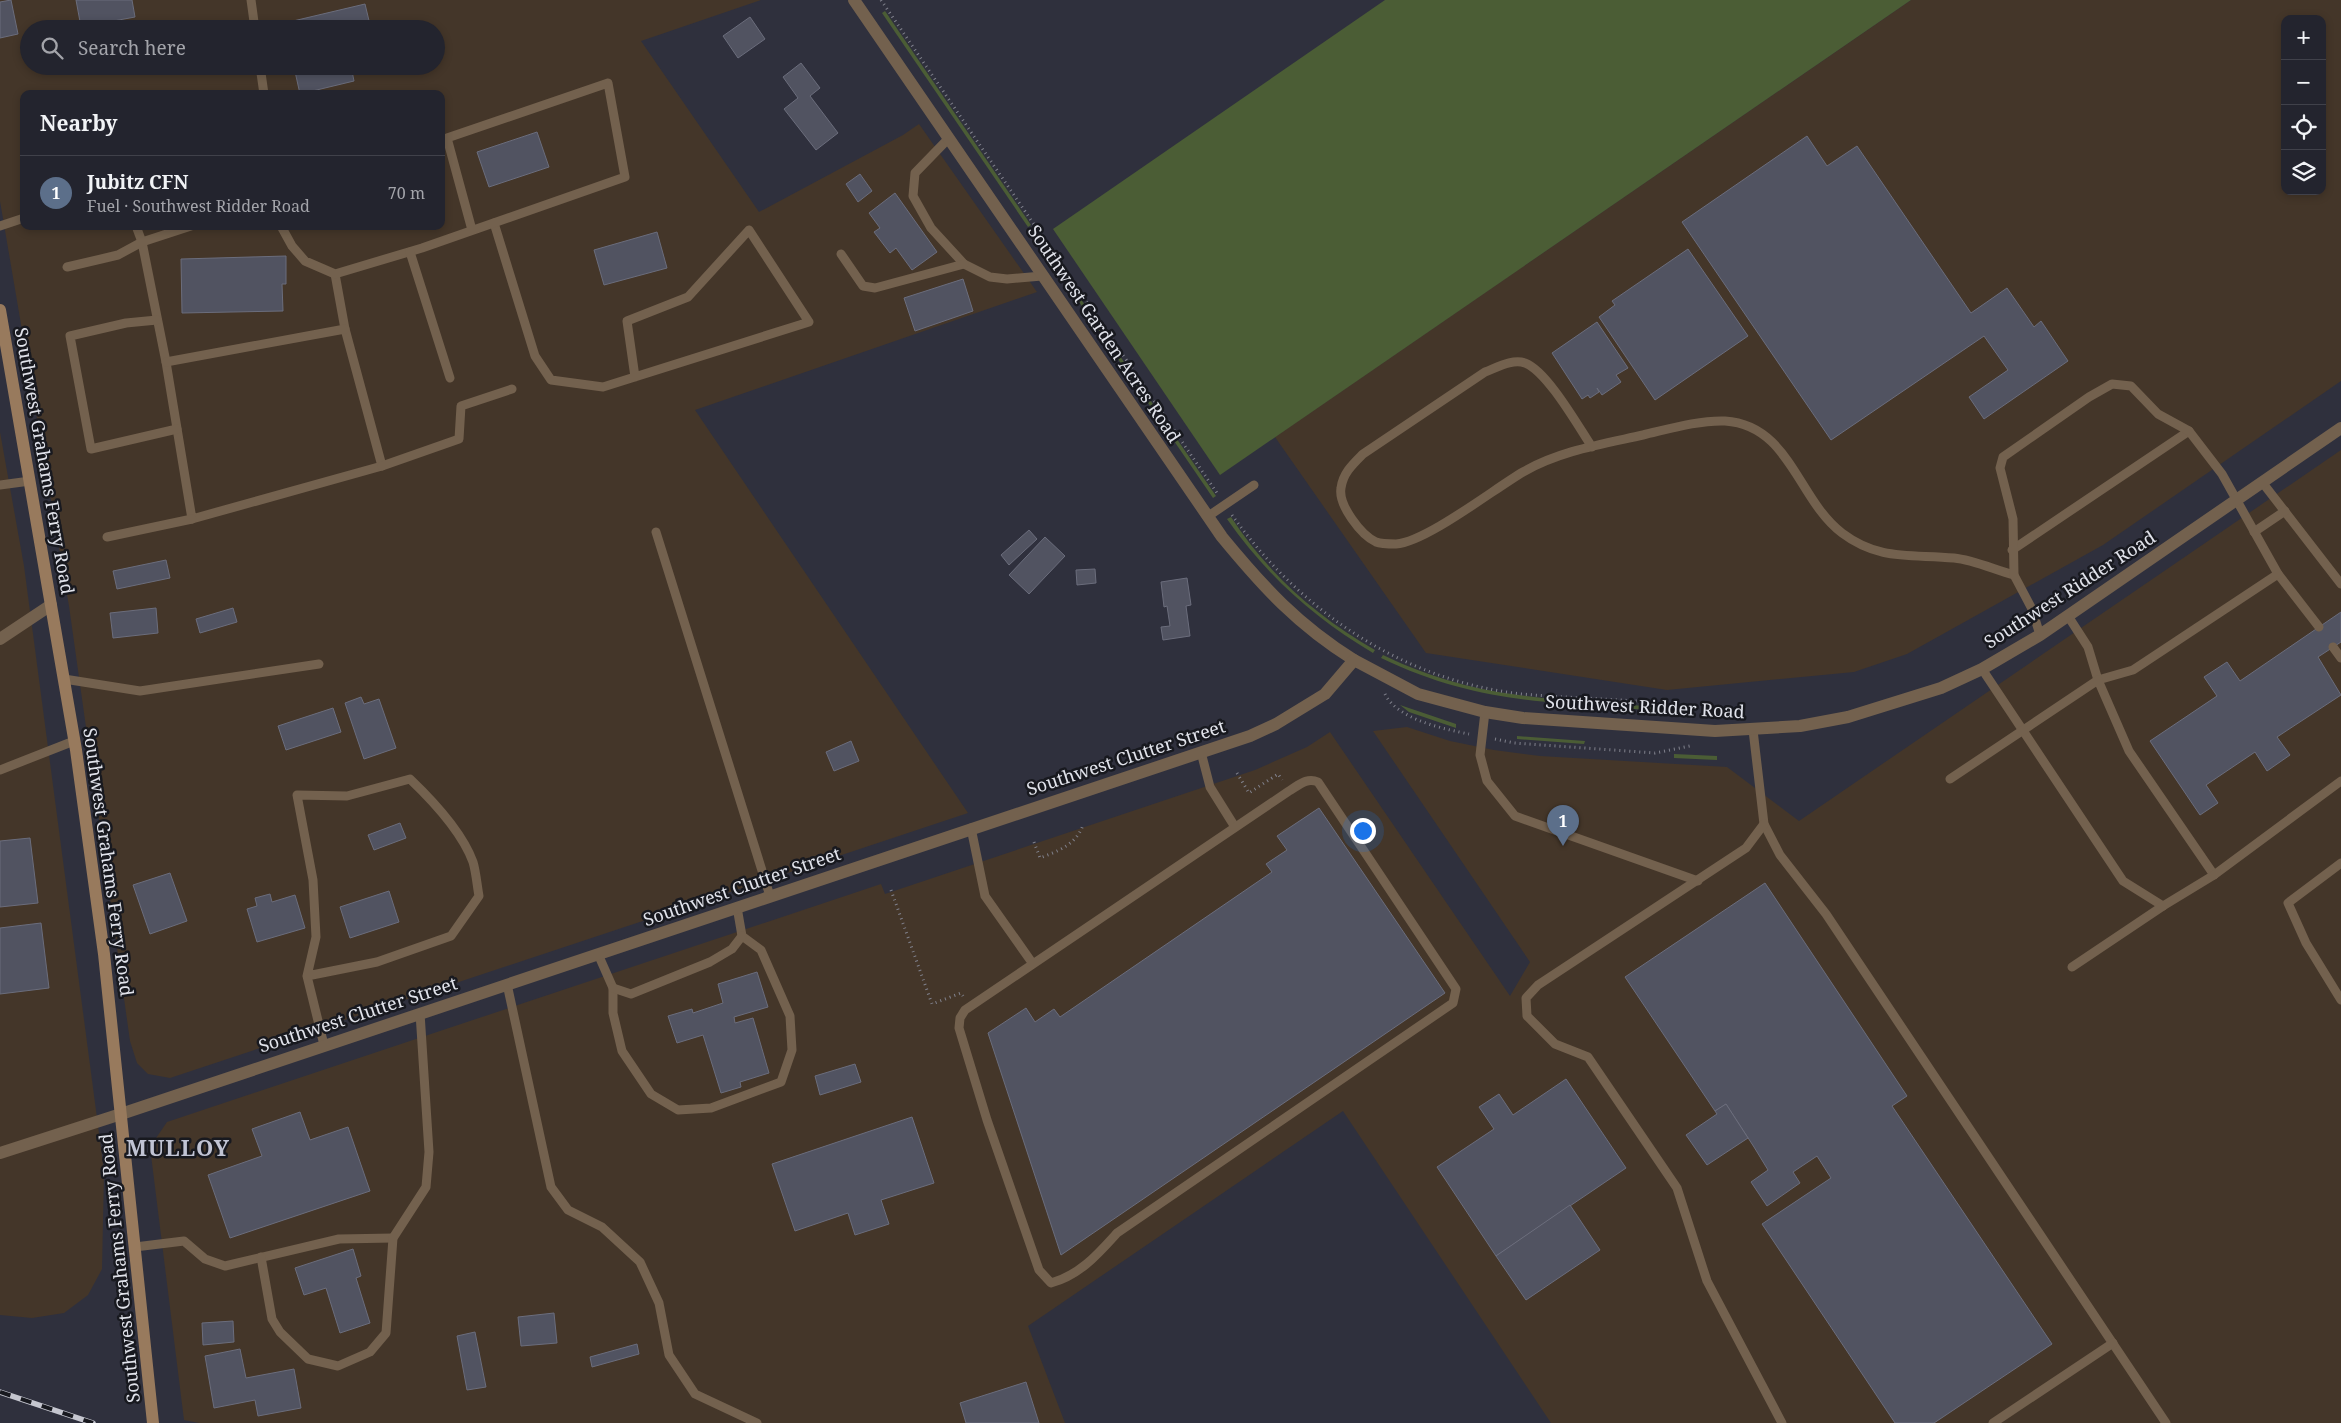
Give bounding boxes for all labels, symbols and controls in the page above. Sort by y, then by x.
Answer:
map controls [2281,15,2326,195]
button: + [2281,15,2326,60]
search box [20,20,445,75]
icon: search [38,34,66,62]
text: Search here [78,35,186,61]
button: − [2281,60,2326,105]
button: locate [2281,105,2326,150]
text: Nearby [40,109,118,137]
button: layers [2281,150,2326,195]
text: Jubitz CFN [87,169,188,195]
text: 1 [51,182,61,204]
text: 70 m [388,182,425,204]
text: Fuel · Southwest Ridder Road [87,195,310,217]
street label: Southwest Garden Acres Road [1023,220,1187,447]
street label: Southwest Grahams Ferry Road [10,325,80,596]
street label: Southwest Ridder Road [1979,525,2160,654]
street label: Southwest Ridder Road [1545,689,1745,723]
street label: Southwest Clutter Street [1023,714,1228,801]
street label: Southwest Grahams Ferry Road [78,726,140,998]
pin: 1 [1547,805,1579,846]
your location [1350,818,1376,844]
street label: Southwest Clutter Street [640,841,844,931]
street label: Southwest Clutter Street [255,971,460,1058]
street label: Southwest Grahams Ferry Road [93,1132,145,1404]
district label: MULLOY [126,1132,230,1162]

